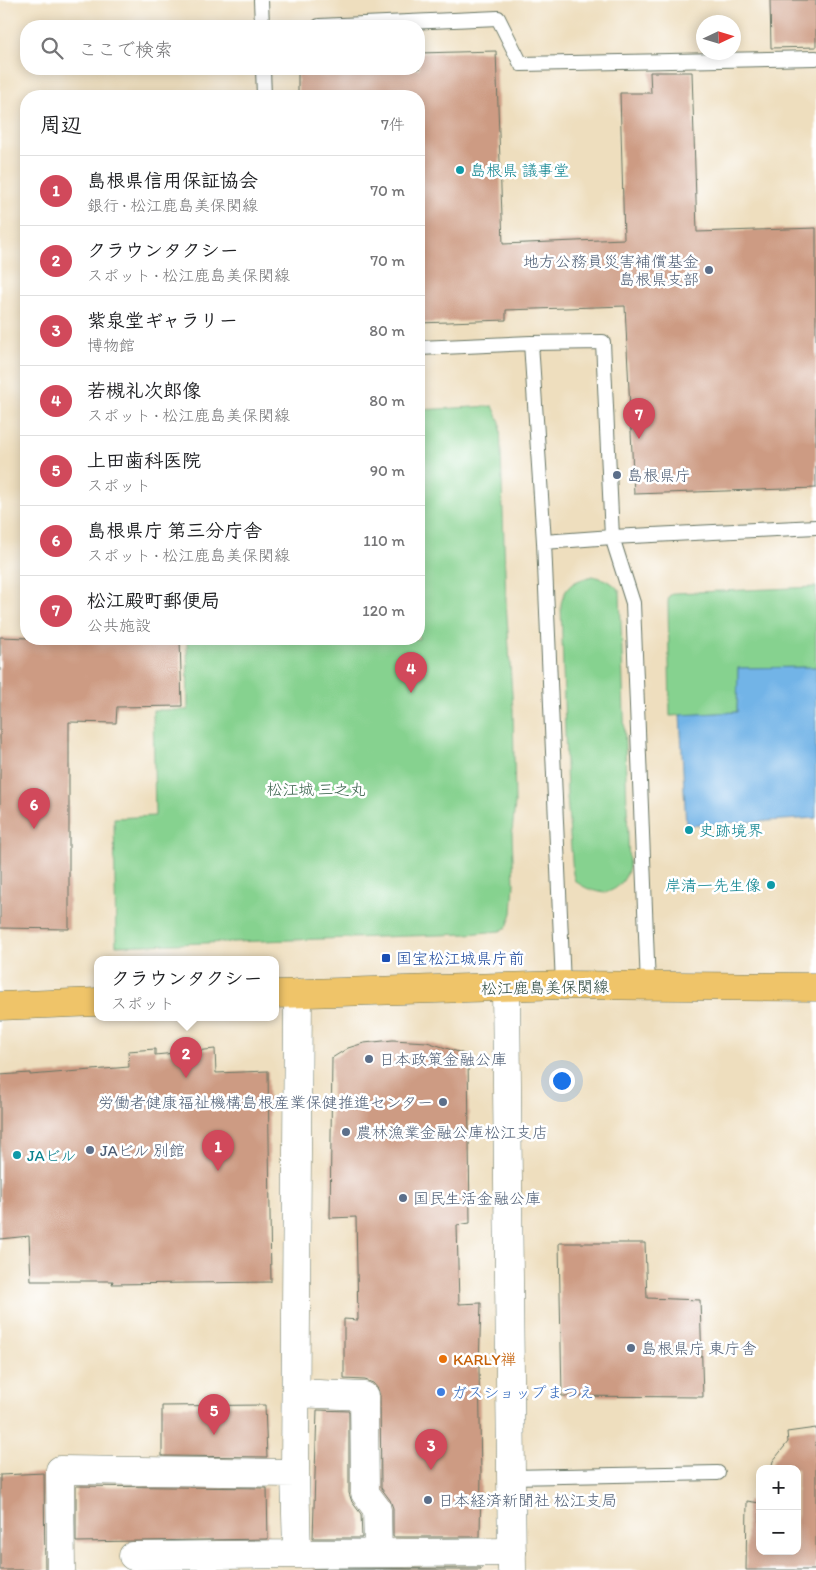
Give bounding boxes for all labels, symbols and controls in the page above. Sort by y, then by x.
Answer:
north arrow [696,15,741,60]
search box [20,20,425,75]
icon: search [38,34,66,62]
text: ここで検索 [78,38,173,61]
text: 周辺 [40,112,82,137]
text: 7件 [381,115,405,134]
place label: 島根県 議事堂 [470,161,570,180]
marker: 島根県 議事堂 [454,164,466,176]
text: 島根県信用保証協会 [87,169,258,192]
text: 1 [52,181,60,200]
text: 70 m [370,181,405,200]
text: 銀行 · 松江鹿島美保関線 [87,196,258,215]
text: クラウンタクシー [87,239,239,262]
text: 2 [52,251,60,270]
text: 70 m [370,251,405,270]
place label: 地方公務員災害補償基金 島根県支部 [523,252,699,289]
marker: 地方公務員災害補償基金 島根県支部 [703,264,715,276]
text: スポット · 松江鹿島美保関線 [87,266,290,285]
text: 紫泉堂ギャラリー [87,309,238,332]
text: 3 [52,321,60,340]
text: 80 m [369,321,405,340]
text: 博物館 [87,336,135,355]
text: 若槻礼次郎像 [87,379,201,402]
text: 4 [51,391,61,410]
text: 80 m [369,391,405,410]
pin: 7 [623,398,655,439]
text: スポット · 松江鹿島美保関線 [87,406,290,425]
text: 上田歯科医院 [87,449,201,472]
text: 5 [52,461,60,480]
text: 90 m [370,461,405,480]
place label: 島根県庁 [627,466,691,485]
marker: 島根県庁 [611,469,623,481]
text: スポット [87,476,151,495]
text: 島根県庁 第三分庁舎 [87,519,262,542]
text: 6 [52,531,60,550]
text: 110 m [363,531,405,550]
text: スポット · 松江鹿島美保関線 [87,546,290,565]
text: 松江殿町郵便局 [87,589,220,612]
text: 7 [52,601,60,620]
text: 120 m [362,601,405,620]
text: 公共施設 [87,616,151,635]
pin: 4 [395,652,427,693]
park label: 松江城 三之丸 [266,780,366,799]
pin: 6 [18,788,50,829]
place label: 史跡境界 [699,821,763,840]
marker: 史跡境界 [683,824,695,836]
place label: 岸清一先生像 [665,876,761,895]
marker: 岸清一先生像 [765,879,777,891]
place label: 国宝松江城県庁前 [396,949,524,968]
marker: 国宝松江城県庁前 [380,952,392,964]
popup [94,956,279,1021]
text: クラウンタクシー [111,967,262,990]
street label: 松江鹿島美保関線 [481,977,609,998]
text: スポット [111,994,175,1013]
pin: 2 [170,1037,202,1078]
place label: 日本政策金融公庫 [379,1050,507,1069]
marker: 日本政策金融公庫 [363,1053,375,1065]
your location [549,1068,575,1094]
place label: 労働者健康福祉機構島根産業保健推進センター [98,1093,433,1112]
marker: 労働者健康福祉機構島根産業保健推進センター [437,1096,449,1108]
place label: 農林漁業金融公庫松江支店 [356,1123,548,1142]
marker: 農林漁業金融公庫松江支店 [340,1126,352,1138]
pin: 1 [202,1130,234,1171]
place label: JAビル 別館 [100,1141,185,1160]
marker: JAビル 別館 [84,1144,96,1156]
place label: JAビル [27,1146,76,1165]
marker: JAビル [11,1149,23,1161]
place label: 国民生活金融公庫 [413,1189,541,1208]
marker: 国民生活金融公庫 [397,1192,409,1204]
place label: 島根県庁 東庁舎 [641,1339,757,1358]
marker: 島根県庁 東庁舎 [625,1342,637,1354]
place label: KARLY禅 [453,1350,517,1369]
marker: KARLY禅 [437,1353,449,1365]
place label: ガスショップまつえ [451,1383,595,1402]
marker: ガスショップまつえ [435,1386,447,1398]
pin: 5 [198,1394,230,1435]
pin: 3 [415,1429,447,1470]
map controls [756,1465,801,1555]
button: + [756,1465,801,1510]
place label: 日本経済新聞社 松江支局 [438,1491,618,1510]
marker: 日本経済新聞社 松江支局 [422,1494,434,1506]
button: − [756,1510,801,1555]

